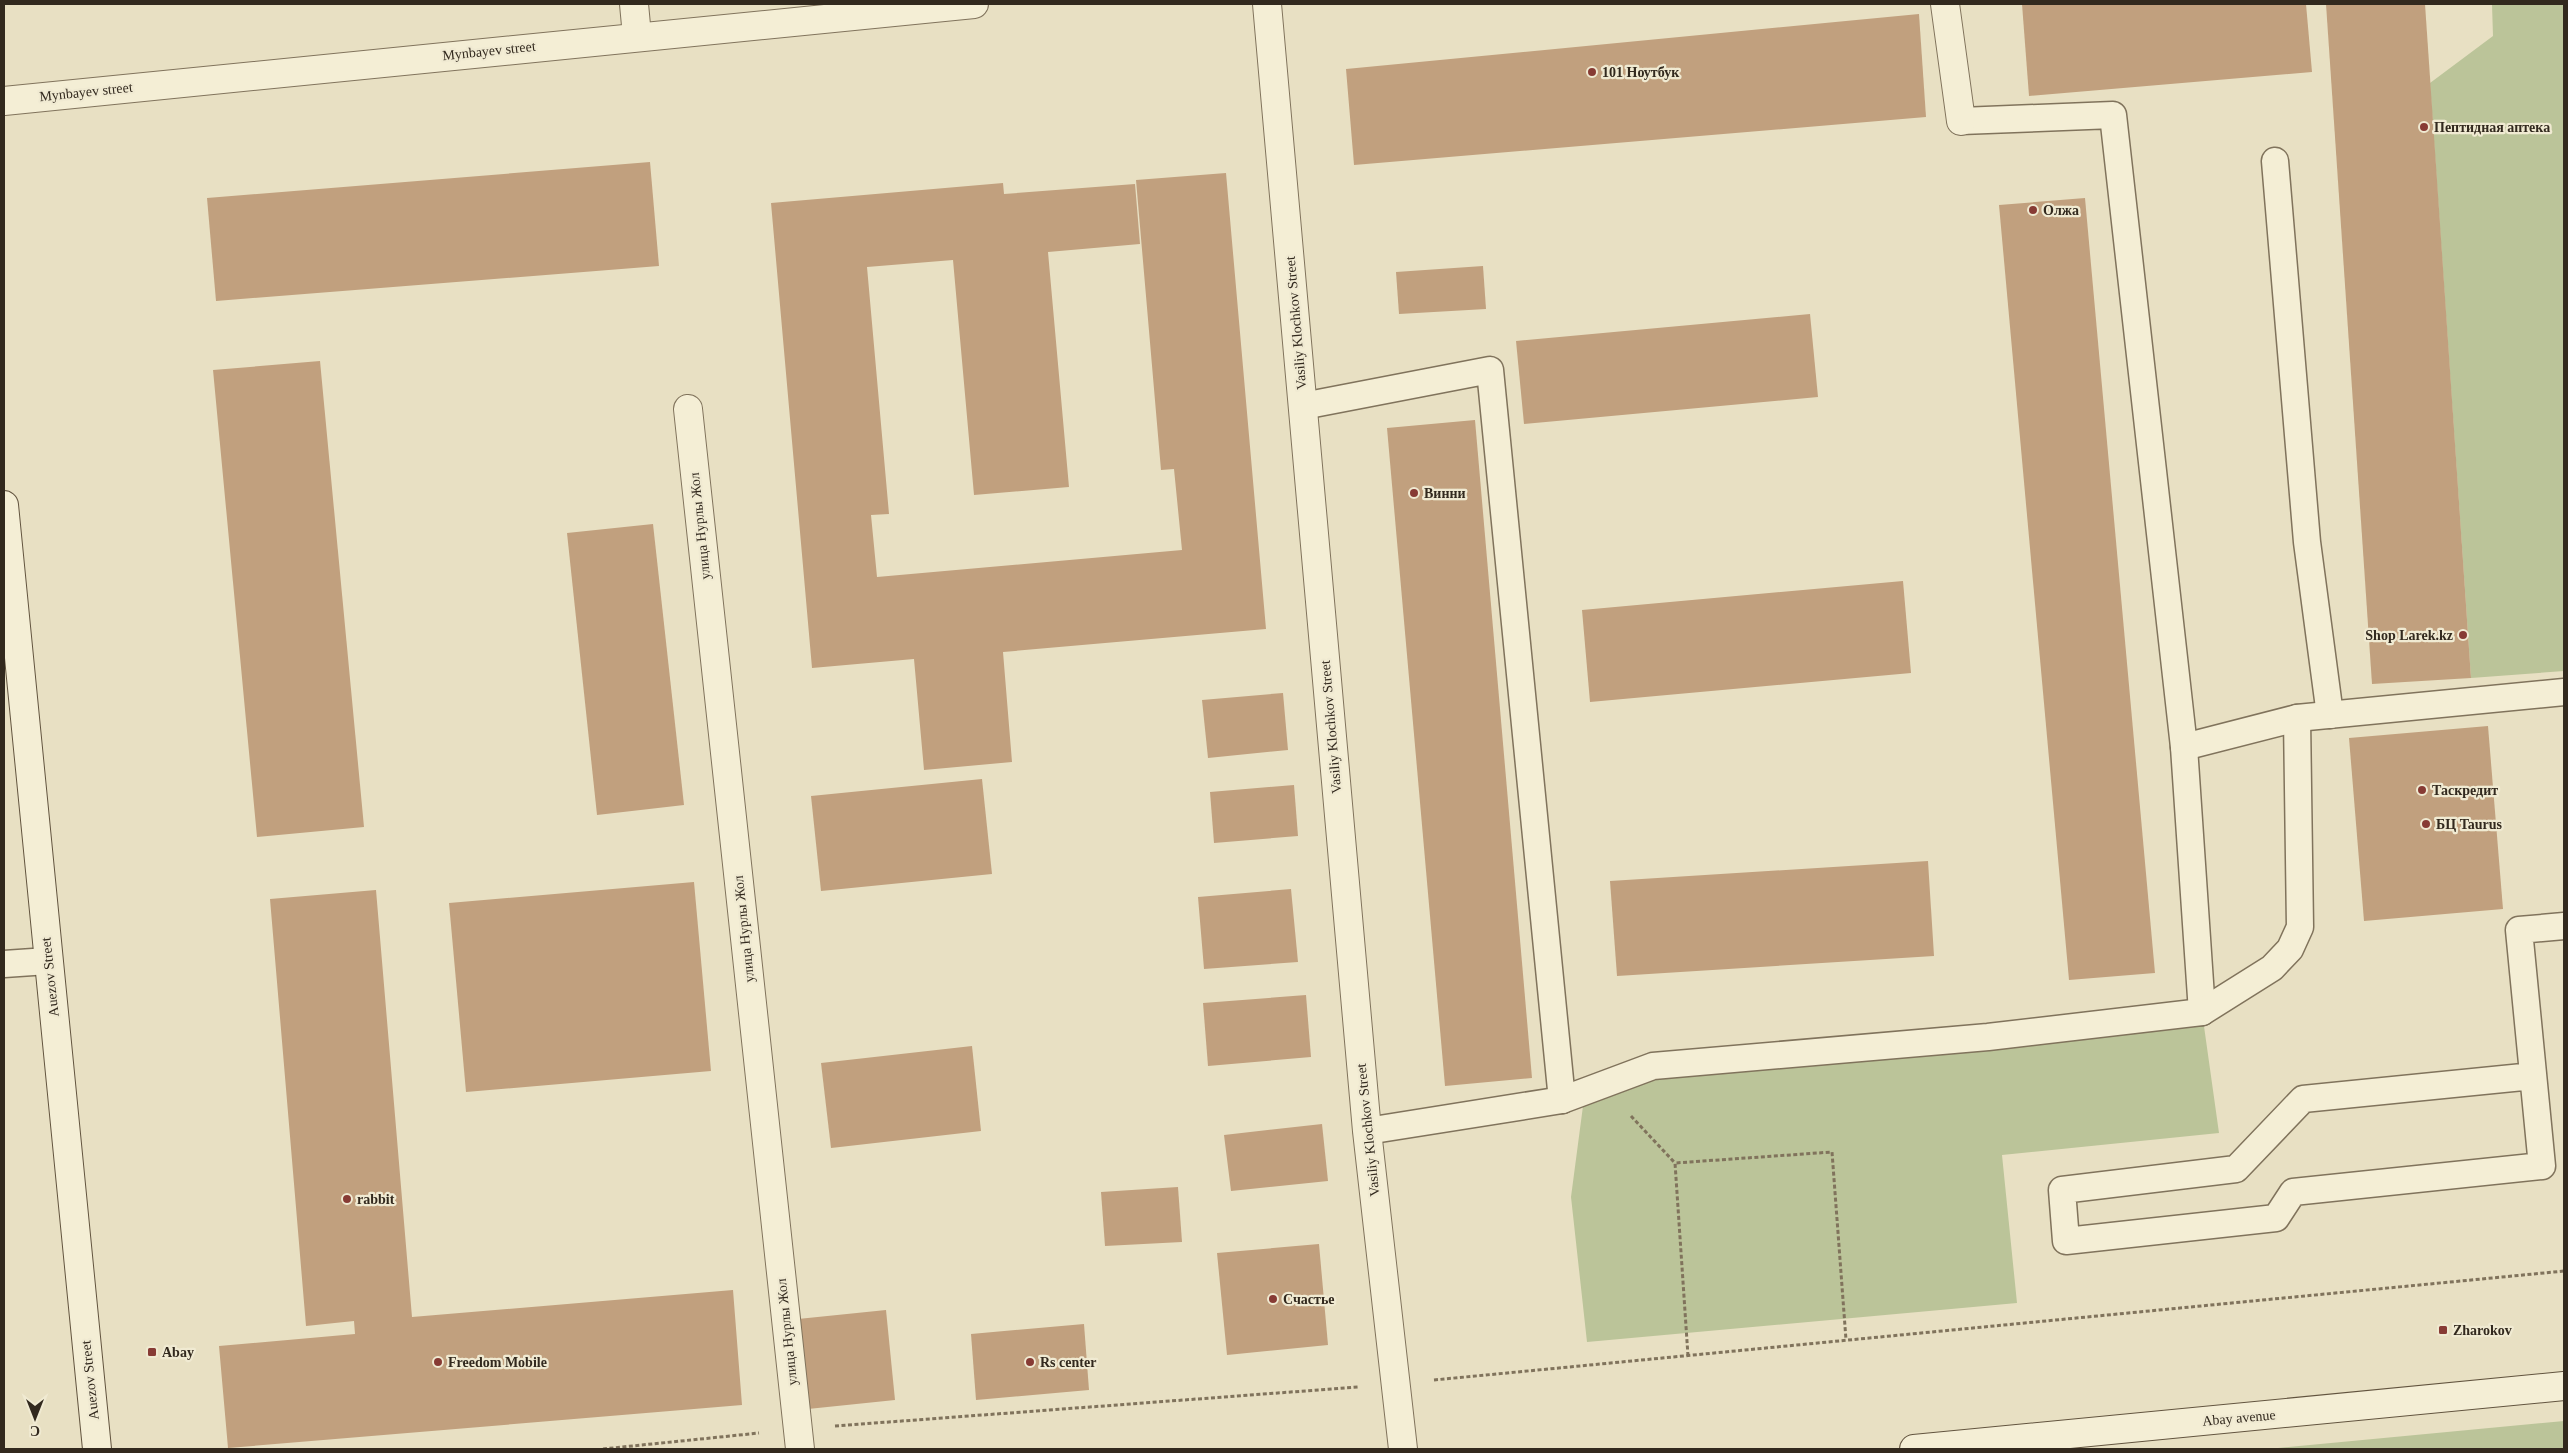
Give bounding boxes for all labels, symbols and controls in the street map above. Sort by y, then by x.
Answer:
street label: Mynbayev street [442,39,536,63]
place label: 101 Ноутбук [1602,65,1680,80]
marker: 101 Ноутбук [1586,66,1598,78]
street label: Mynbayev street [39,80,133,104]
place label: Пептидная аптека [2434,120,2550,135]
marker: Пептидная аптека [2418,121,2430,133]
place label: Олжа [2043,203,2079,218]
marker: Олжа [2027,204,2039,216]
street label: Vasiliy Klochkov Street [1283,256,1309,390]
street label: улица Нурлы Жол [687,472,713,580]
place label: Винни [1424,486,1466,501]
marker: Винни [1408,487,1420,499]
place label: Shop Larek.kz [2365,628,2453,643]
marker: Shop Larek.kz [2457,629,2469,641]
street label: Vasiliy Klochkov Street [1318,660,1344,794]
place label: Таскредит [2432,783,2498,798]
marker: Таскредит [2416,784,2428,796]
place label: БЦ Taurus [2436,817,2502,832]
marker: БЦ Taurus [2420,818,2432,830]
street label: улица Нурлы Жол [731,875,757,983]
street label: Auezov Street [38,936,62,1017]
street label: Vasiliy Klochkov Street [1354,1063,1382,1197]
place label: rabbit [357,1192,395,1207]
marker: rabbit [341,1193,353,1205]
street label: улица Нурлы Жол [774,1278,800,1386]
place label: Счастье [1283,1292,1335,1307]
marker: Счастье [1267,1293,1279,1305]
place label: Zharokov [2453,1323,2512,1338]
marker: Zharokov [2437,1324,2449,1336]
street label: Auezov Street [78,1339,102,1420]
place label: Abay [162,1345,194,1360]
marker: Abay [146,1346,158,1358]
place label: Freedom Mobile [448,1355,547,1370]
place label: Rs center [1040,1355,1096,1370]
marker: Freedom Mobile [432,1356,444,1368]
marker: Rs center [1024,1356,1036,1368]
north arrow [10,1393,60,1443]
street label: Abay avenue [2202,1407,2276,1429]
text: С [30,1423,40,1438]

